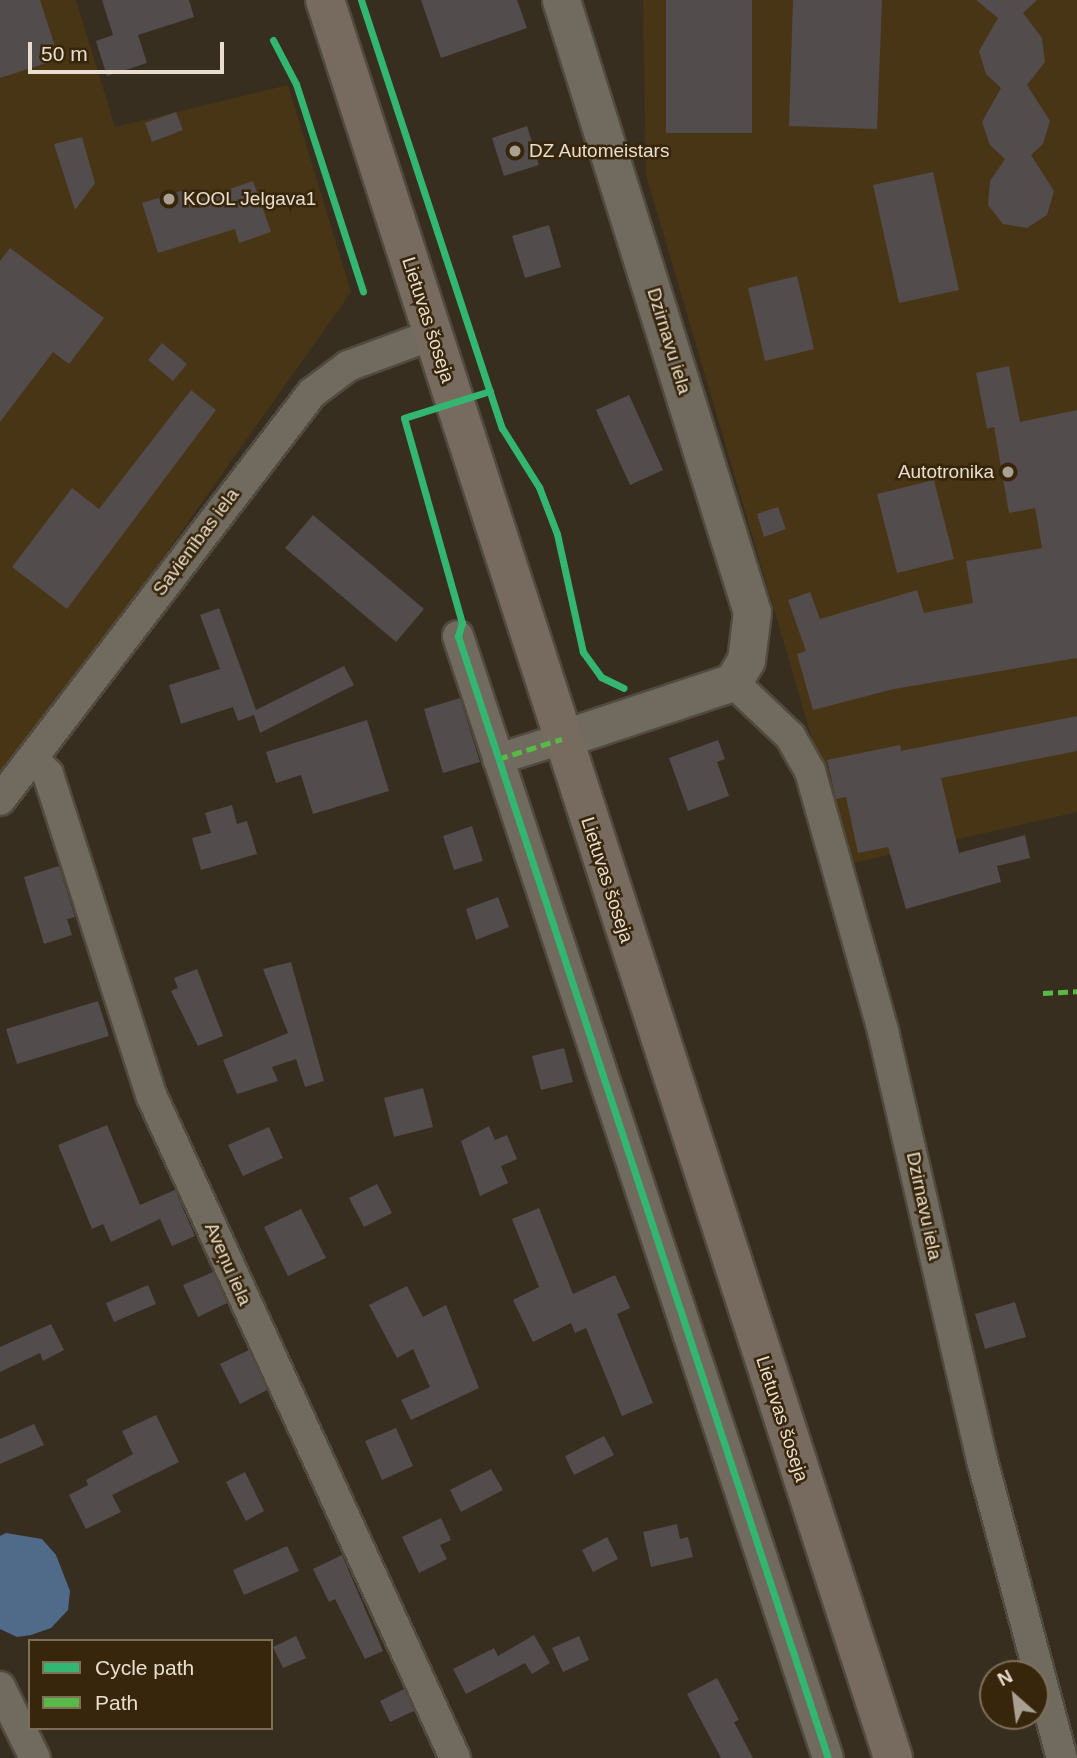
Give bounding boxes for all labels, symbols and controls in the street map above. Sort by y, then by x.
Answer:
scale bar [32,28,228,72]
text: 50 m [41,42,88,65]
place label: DZ Automeistars [529,140,670,162]
marker: DZ Automeistars [507,143,523,159]
place label: KOOL Jelgava1 [183,188,317,210]
marker: KOOL Jelgava1 [161,191,177,207]
street label: Lietuvas šoseja [397,254,459,386]
street label: Dzirnavu iela [642,285,696,397]
place label: Autotronika [898,461,994,483]
marker: Autotronika [1000,464,1016,480]
street label: Savienības iela [148,484,244,600]
street label: Lietuvas šoseja [576,814,638,946]
street label: Dzirnavu iela [901,1150,947,1262]
street label: Aveņu iela [200,1219,256,1309]
street label: Lietuvas šoseja [751,1353,813,1485]
legend [28,1639,273,1730]
text: Cycle path [95,1656,194,1679]
north arrow [979,1660,1049,1730]
text: N [994,1665,1016,1690]
text: Path [95,1691,138,1714]

